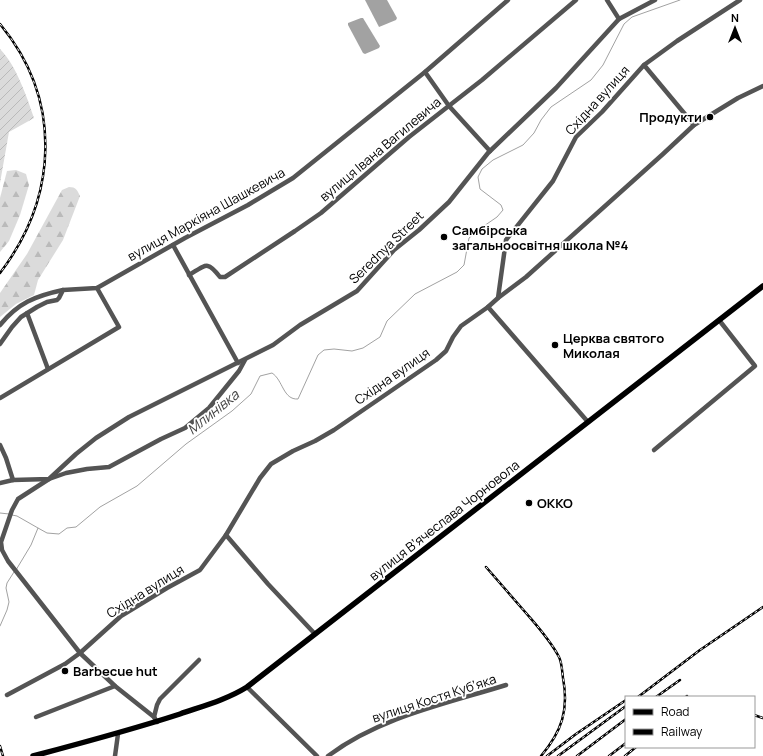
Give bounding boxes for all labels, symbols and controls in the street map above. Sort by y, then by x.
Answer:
north arrow [715,8,755,48]
text: N [731,10,739,25]
street label: Східна вулиця [561,61,633,139]
street label: вулиця Івана Вагилевича [315,93,445,205]
place label: Продукти [639,108,702,126]
marker: Продукти [705,112,715,122]
street label: вулиця Маркіяна Шашкевича [124,163,288,265]
street label: Serednya Street [345,207,427,287]
place label: Самбірська загальноосвітня школа №4 [452,221,628,254]
marker: Самбірська загальноосвітня школа №4 [439,232,449,242]
place label: Церква святого Миколая [563,329,664,362]
marker: Церква святого Миколая [550,340,560,350]
street label: Східна вулиця [351,343,433,409]
water label: Млинівка [183,384,244,438]
street label: вулиця Вʼячеслава Чорновола [365,456,523,584]
place label: OKKO [537,494,573,512]
marker: OKKO [524,498,534,508]
street label: Східна вулиця [103,560,187,622]
place label: Barbecue hut [73,662,158,680]
marker: Barbecue hut [60,666,70,676]
street label: вулиця Костя Кубʼяка [370,669,498,727]
legend [625,696,755,748]
text: Road [661,703,689,720]
text: Railway [661,723,703,740]

